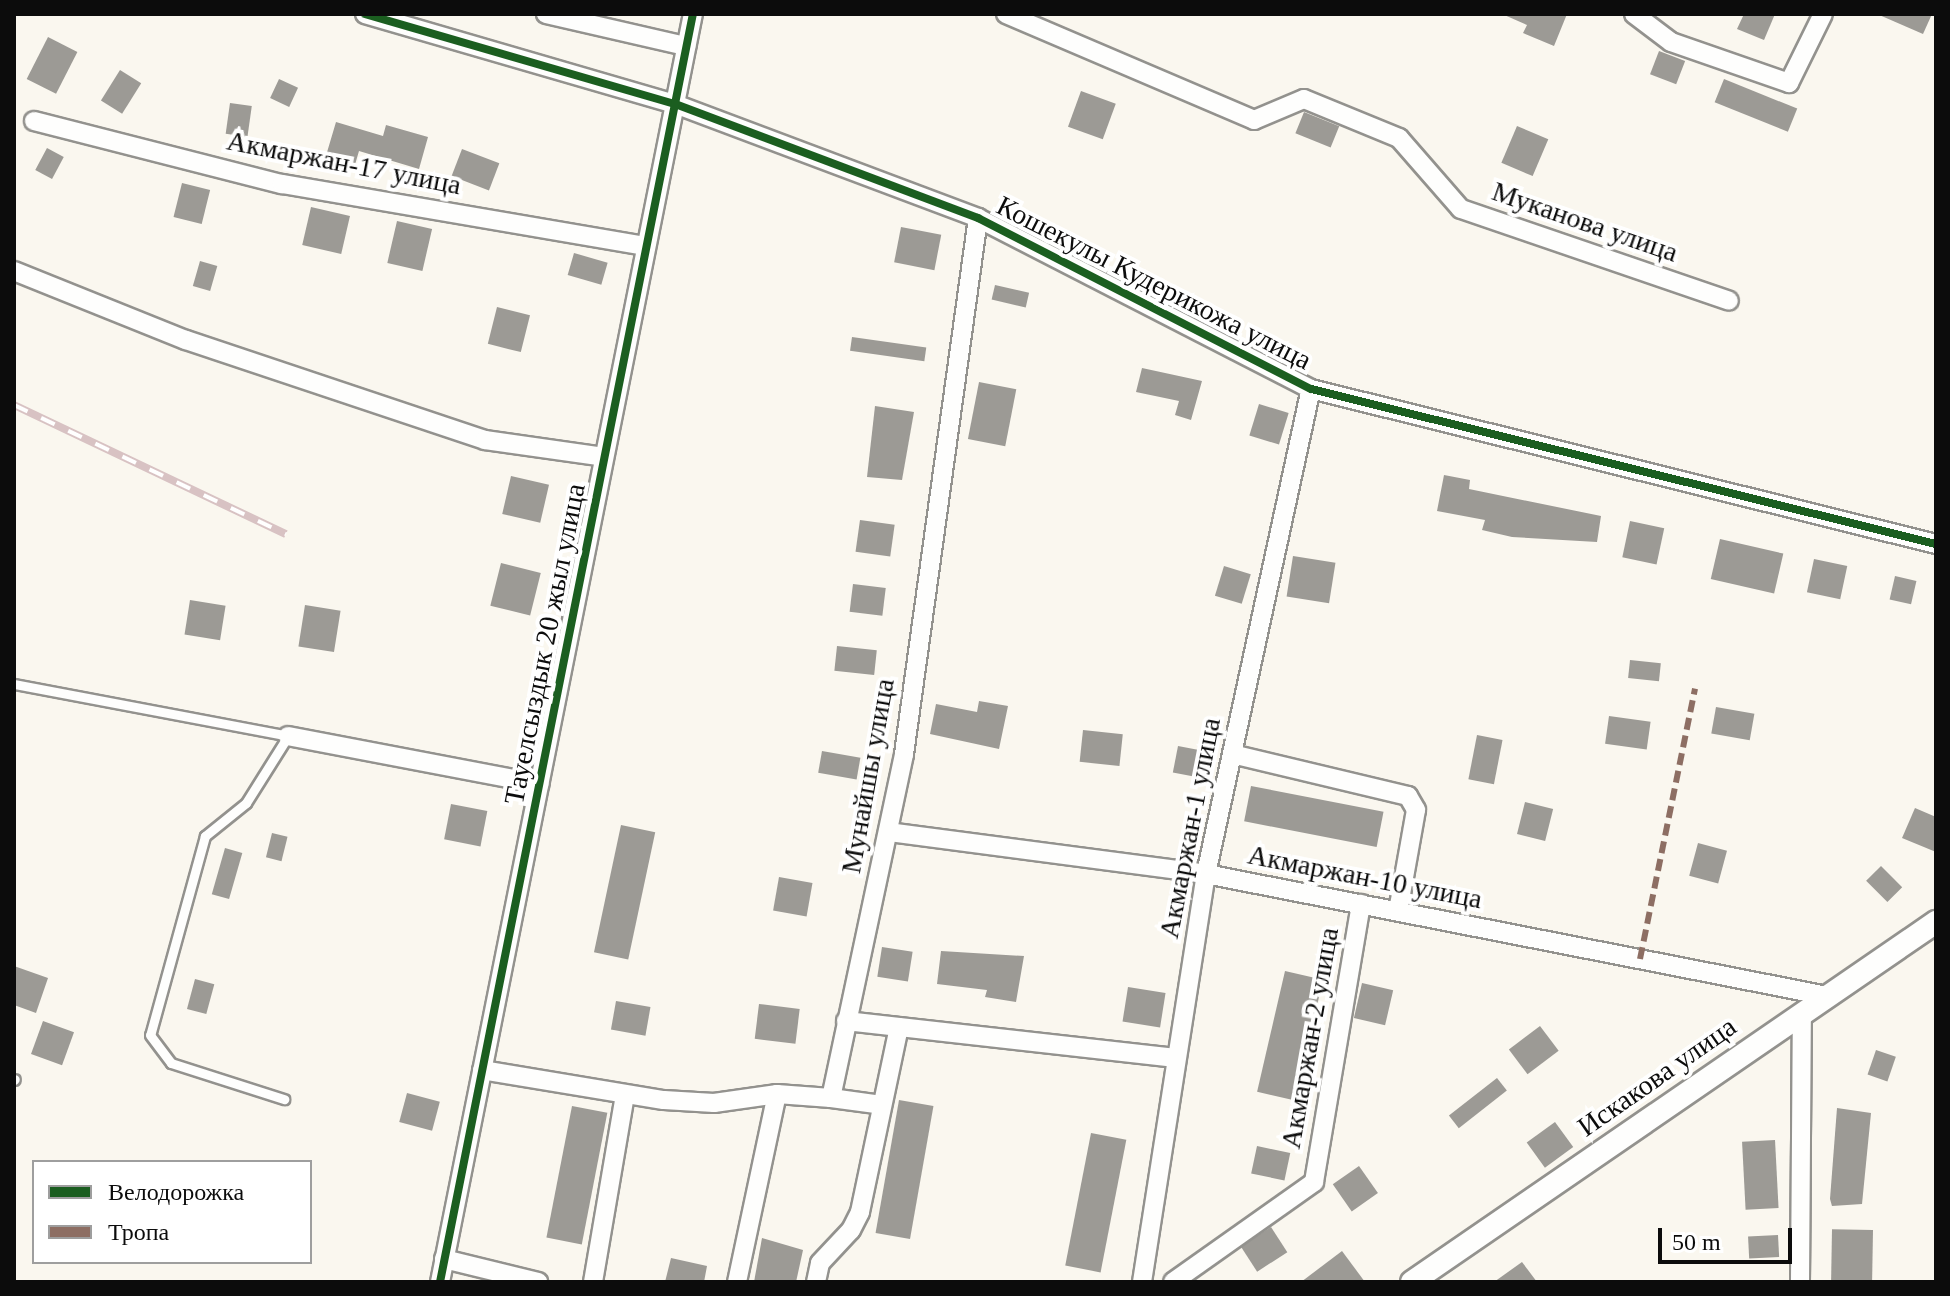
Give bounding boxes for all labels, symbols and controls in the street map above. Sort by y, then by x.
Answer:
street label: Акмаржан-17 улица [224,124,464,202]
street label: Муканова улица [1488,175,1682,269]
street label: Кошекулы Кудерикожа улица [991,189,1317,377]
street label: Тауелсыздык 20 жыл улица [497,481,593,807]
street label: Мунайшы улица [834,676,902,876]
street label: Акмаржан-1 улица [1152,715,1228,941]
street label: Акмаржан-10 улица [1245,838,1485,916]
street label: Акмаржан-2 улица [1274,925,1346,1151]
street label: Искакова улица [1571,1010,1743,1144]
legend [32,1160,312,1264]
text: Велодорожка [108,1179,244,1205]
scale bar [1662,1212,1796,1262]
text: Тропа [108,1219,169,1245]
text: 50 m [1672,1229,1721,1255]

